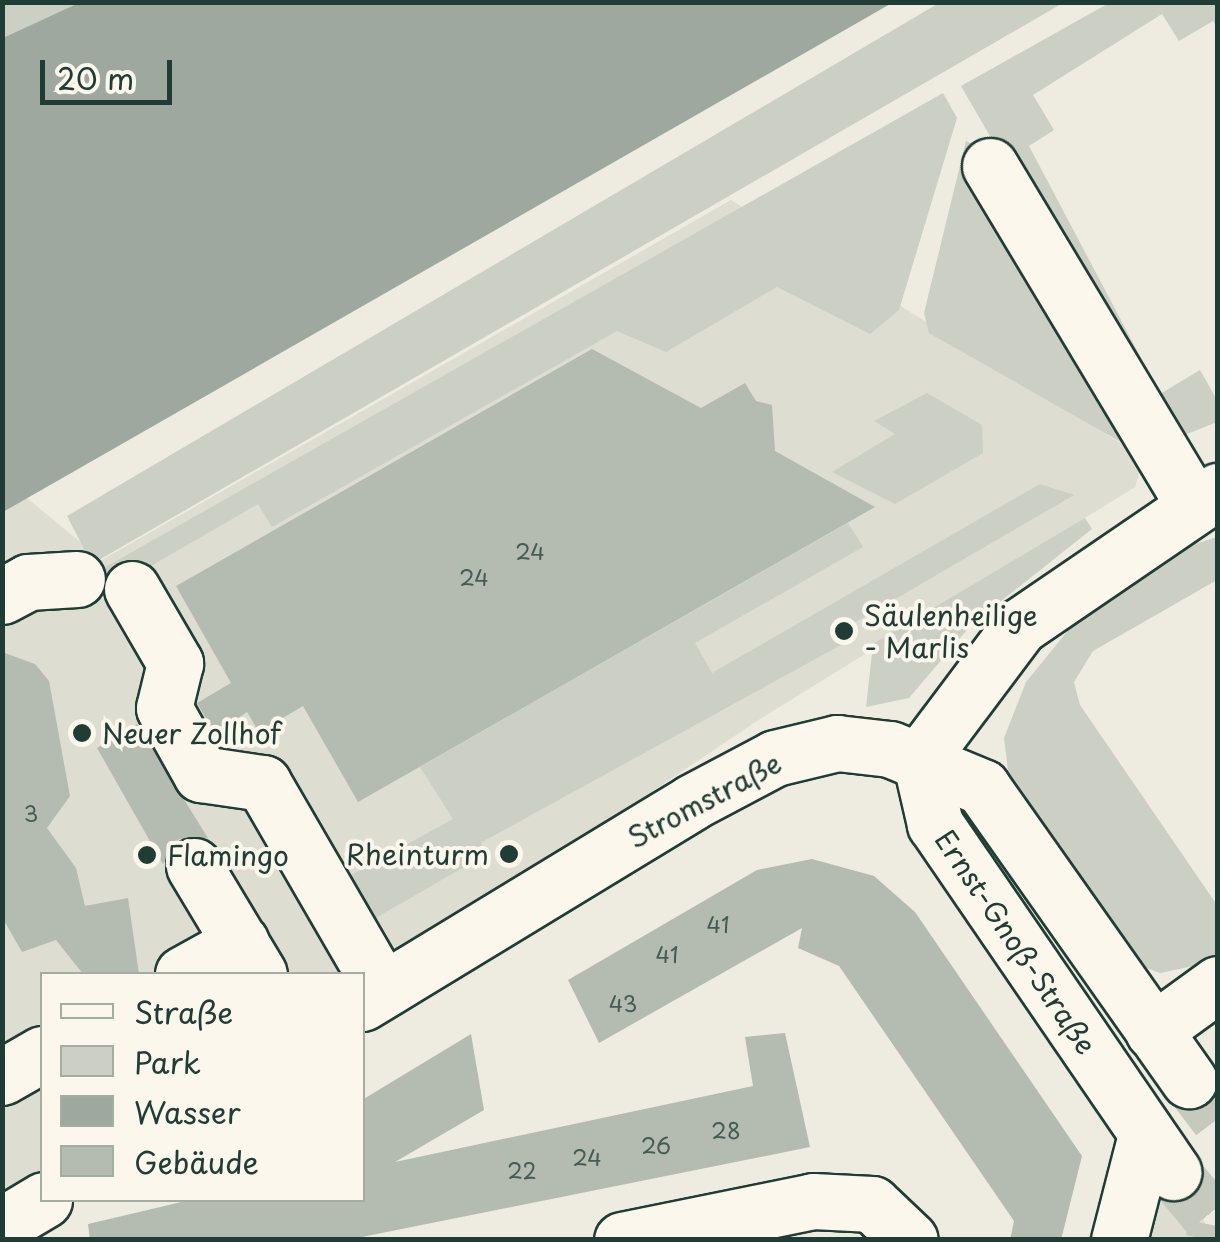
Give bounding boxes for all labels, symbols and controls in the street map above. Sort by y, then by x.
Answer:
scale bar [45,40,178,102]
text: 20 m [57,55,134,100]
house number: 24 [515,538,545,564]
house number: 24 [459,564,489,590]
place label: Säulenheilige - Marlis [864,598,1038,664]
marker: Säulenheilige - Marlis [833,620,855,642]
place label: Neuer Zollhof [102,716,283,750]
marker: Neuer Zollhof [71,722,93,744]
street label: Stromstraße [622,745,786,855]
house number: 3 [24,800,38,826]
street label: Ernst-Gnoß-Straße [929,824,1103,1060]
place label: Rheinturm [346,837,489,871]
place label: Flamingo [167,838,289,872]
marker: Rheinturm [498,843,520,865]
marker: Flamingo [136,844,158,866]
house number: 41 [706,911,730,937]
house number: 41 [655,941,679,967]
legend [40,972,365,1202]
text: Straße [134,989,233,1034]
house number: 43 [609,990,637,1016]
text: Park [134,1039,201,1084]
text: Wasser [134,1089,241,1134]
house number: 28 [711,1117,741,1143]
house number: 26 [641,1132,671,1158]
text: Gebäude [134,1139,259,1184]
house number: 24 [572,1144,602,1170]
house number: 22 [507,1157,537,1183]

